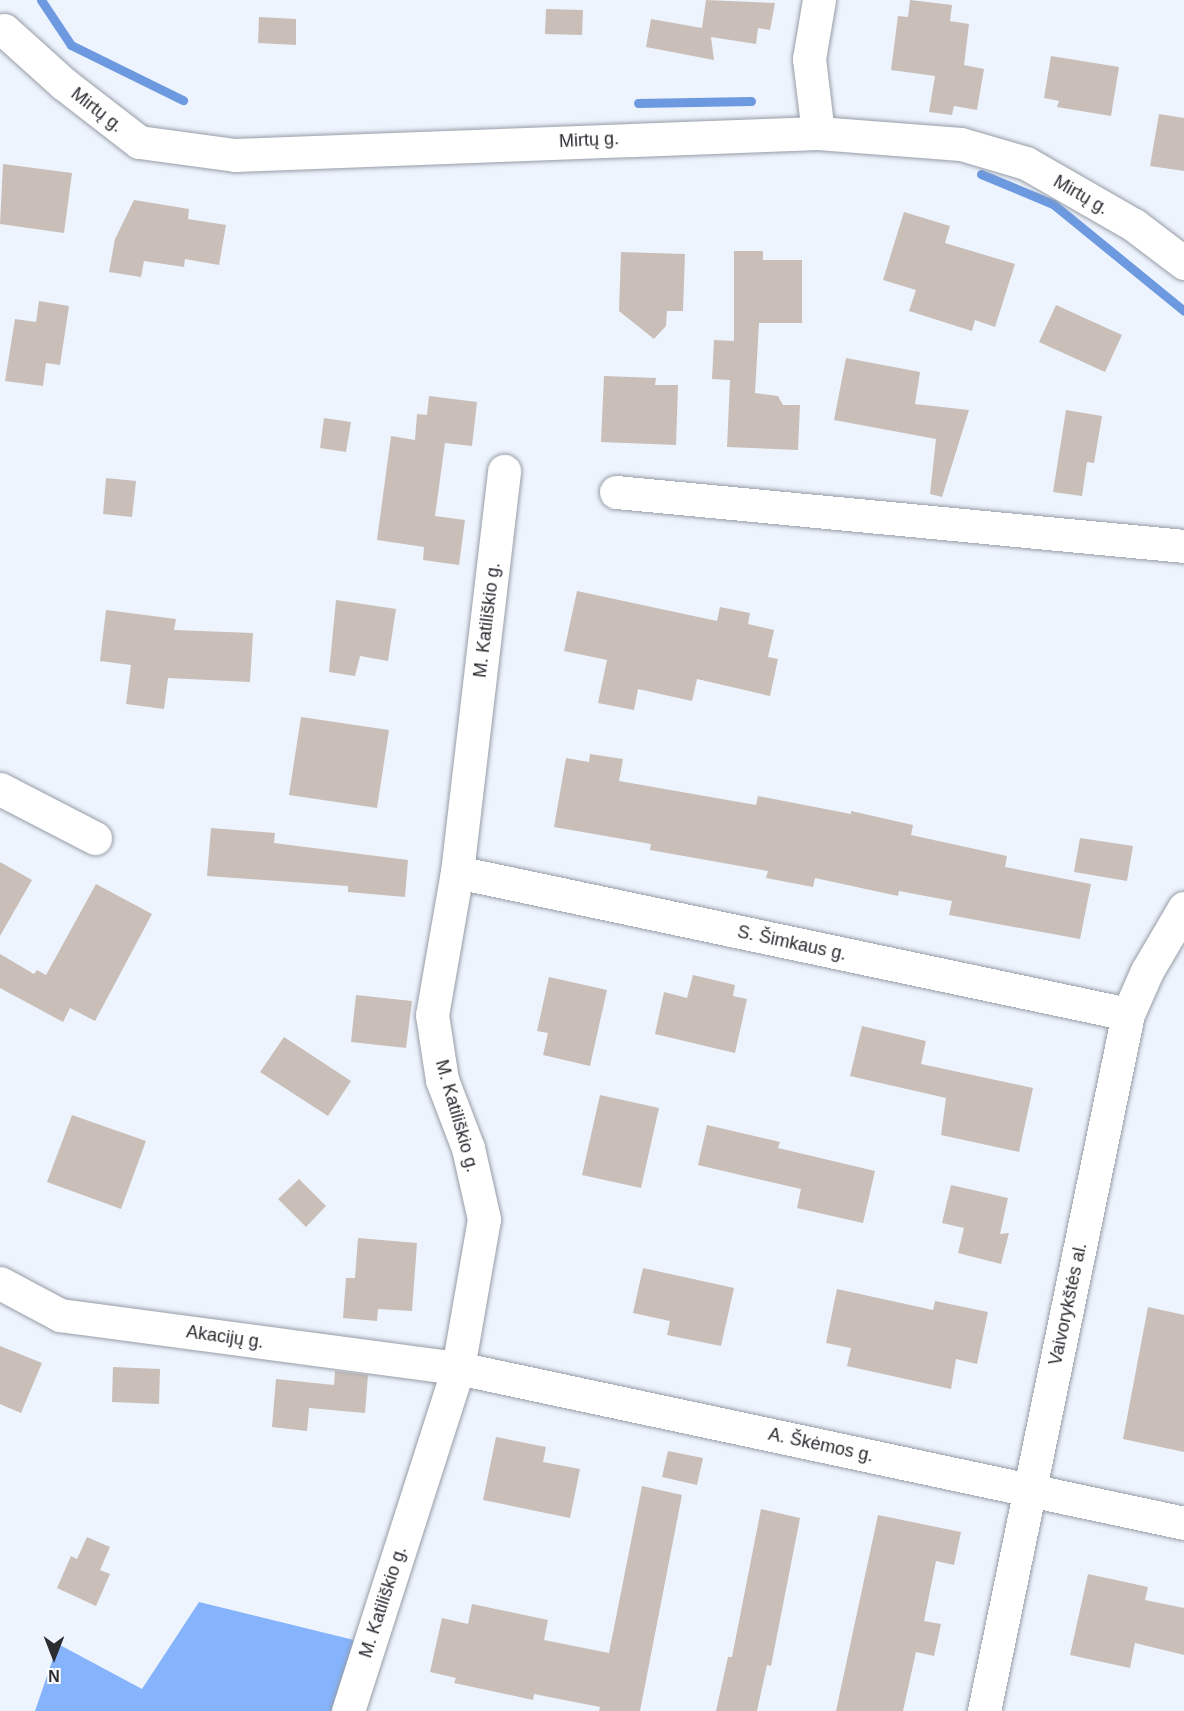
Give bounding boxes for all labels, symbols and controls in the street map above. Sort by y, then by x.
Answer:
street label: Mirtų g. [67,83,127,137]
street label: Mirtų g. [558,128,620,152]
street label: Mirtų g. [1050,171,1112,219]
street label: M. Katiliškio g. [469,561,505,679]
street label: S. Šimkaus g. [735,921,849,965]
street label: M. Katiliškio g. [431,1057,483,1175]
street label: Vaivorykštės al. [1044,1241,1092,1367]
street label: Akacijų g. [185,1321,265,1353]
street label: A. Škėmos g. [766,1423,876,1467]
street label: M. Katiliškio g. [355,1543,411,1661]
north arrow [24,1627,84,1687]
text: N [48,1667,60,1684]

